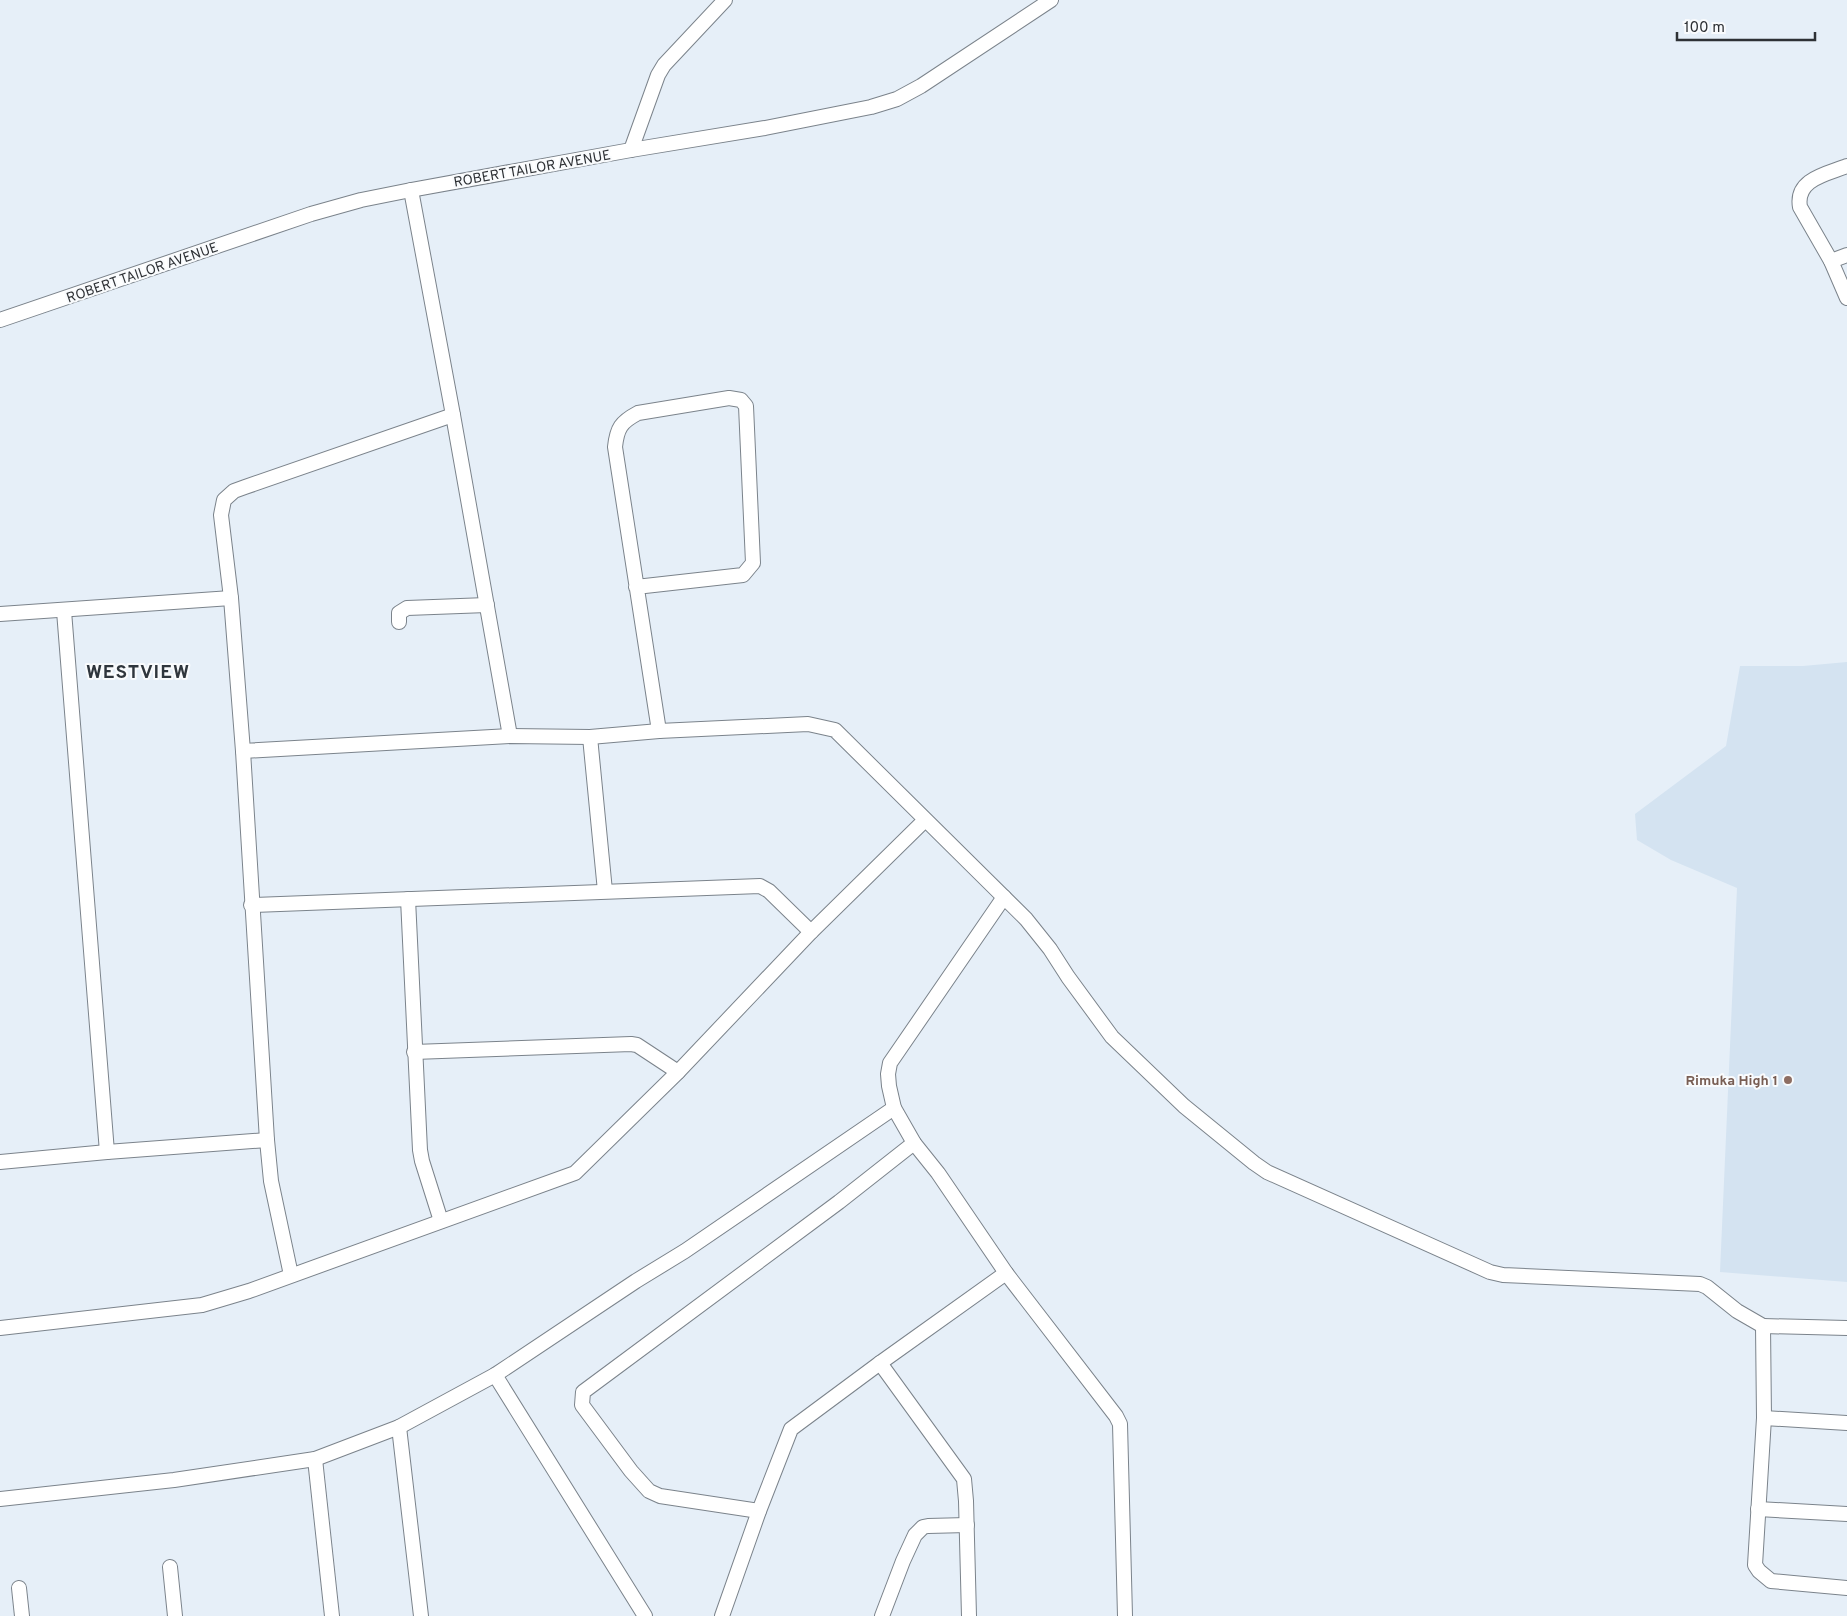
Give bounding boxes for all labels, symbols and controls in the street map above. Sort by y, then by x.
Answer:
scale bar [1677,10,1814,42]
text: 100 m [1684,19,1725,38]
street label: ROBERT TAILOR AVENUE [452,147,612,192]
street label: ROBERT TAILOR AVENUE [64,239,221,307]
district label: WESTVIEW [86,661,190,685]
place label: Rimuka High 1 [1685,1073,1778,1090]
marker: Rimuka High 1 [1782,1074,1794,1086]

